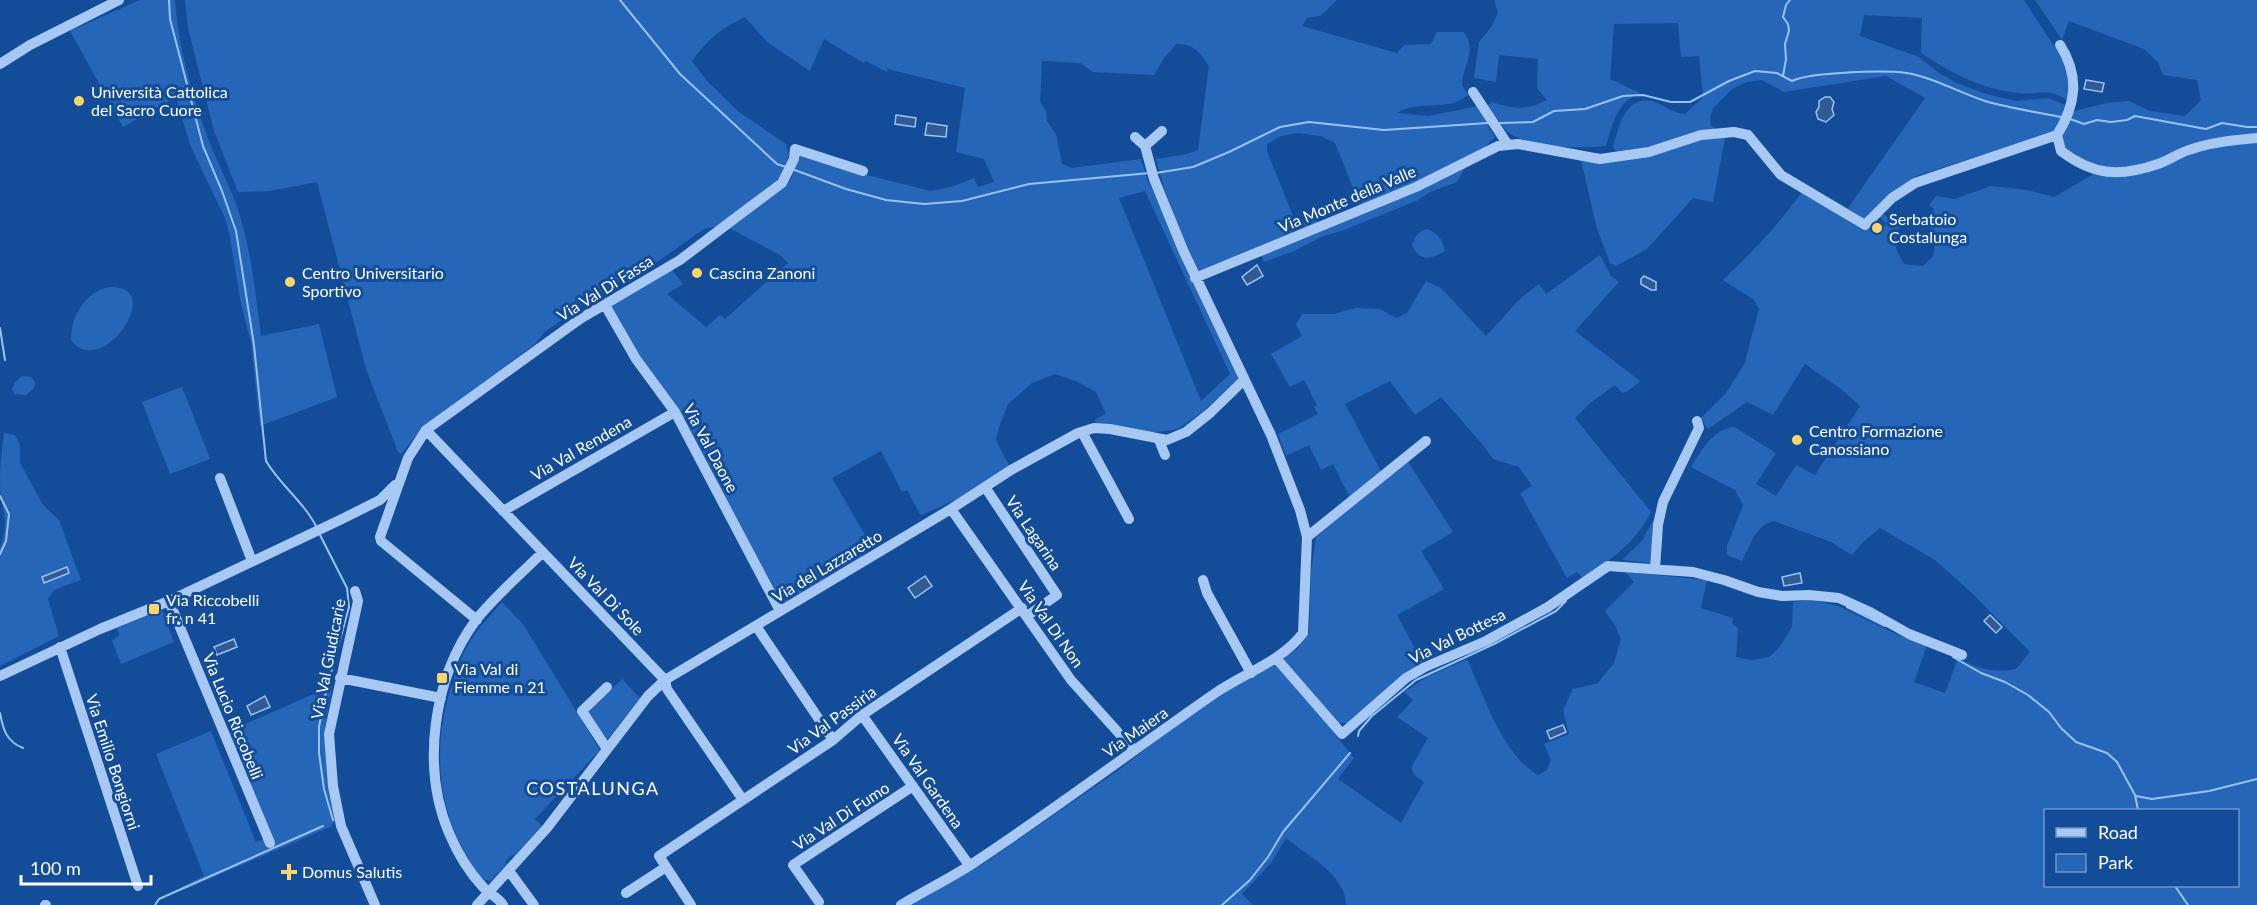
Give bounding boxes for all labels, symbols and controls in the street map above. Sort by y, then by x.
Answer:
place label: Università Cattolica del Sacro Cuore [91,82,228,119]
marker: Università Cattolica del Sacro Cuore [72,94,86,108]
street label: Via Monte della Valle [1275,161,1418,236]
place label: Serbatoio Costalunga [1889,209,1967,246]
marker: Serbatoio Costalunga [1870,221,1884,235]
street label: Via Val Di Fassa [553,251,656,325]
place label: Centro Universitario Sportivo [302,263,444,300]
place label: Cascina Zanoni [709,263,815,282]
marker: Cascina Zanoni [690,266,704,280]
marker: Centro Universitario Sportivo [283,275,297,289]
street label: Via Val Daone [680,400,743,495]
street label: Via Val Rendena [527,411,634,484]
place label: Centro Formazione Canossiano [1809,421,1943,458]
marker: Centro Formazione Canossiano [1790,433,1804,447]
street label: Via Lagarina [1003,492,1066,574]
street label: Via del Lazzaretto [769,525,885,606]
street label: Via Val Di Sole [564,553,648,639]
street label: Via Val Di Non [1015,577,1088,671]
place label: Via Riccobelli fr. n 41 [166,590,259,627]
street label: Via Val Giudicarie [306,597,349,721]
marker: Via Riccobelli fr. n 41 [147,602,161,616]
street label: Via Val Bottesa [1405,604,1508,667]
street label: Via Lucio Riccobelli [199,650,267,782]
place label: Via Val di Fiemme n 21 [454,659,546,696]
marker: Via Val di Fiemme n 21 [435,671,449,685]
street label: Via Val Passiria [784,681,879,758]
street label: Via Emilio Bongiorni [83,692,144,832]
street label: Via Maiera [1098,702,1171,761]
street label: Via Val Gardena [889,730,968,832]
district label: COSTALUNGA [526,777,660,799]
street label: Via Val Di Fumo [789,777,893,854]
legend [2044,809,2239,887]
text: Road [2098,821,2138,843]
scale bar [21,848,152,886]
text: Park [2098,851,2134,873]
text: 100 m [30,857,81,879]
place label: Domus Salutis [302,862,402,881]
marker: Domus Salutis [280,863,298,881]

